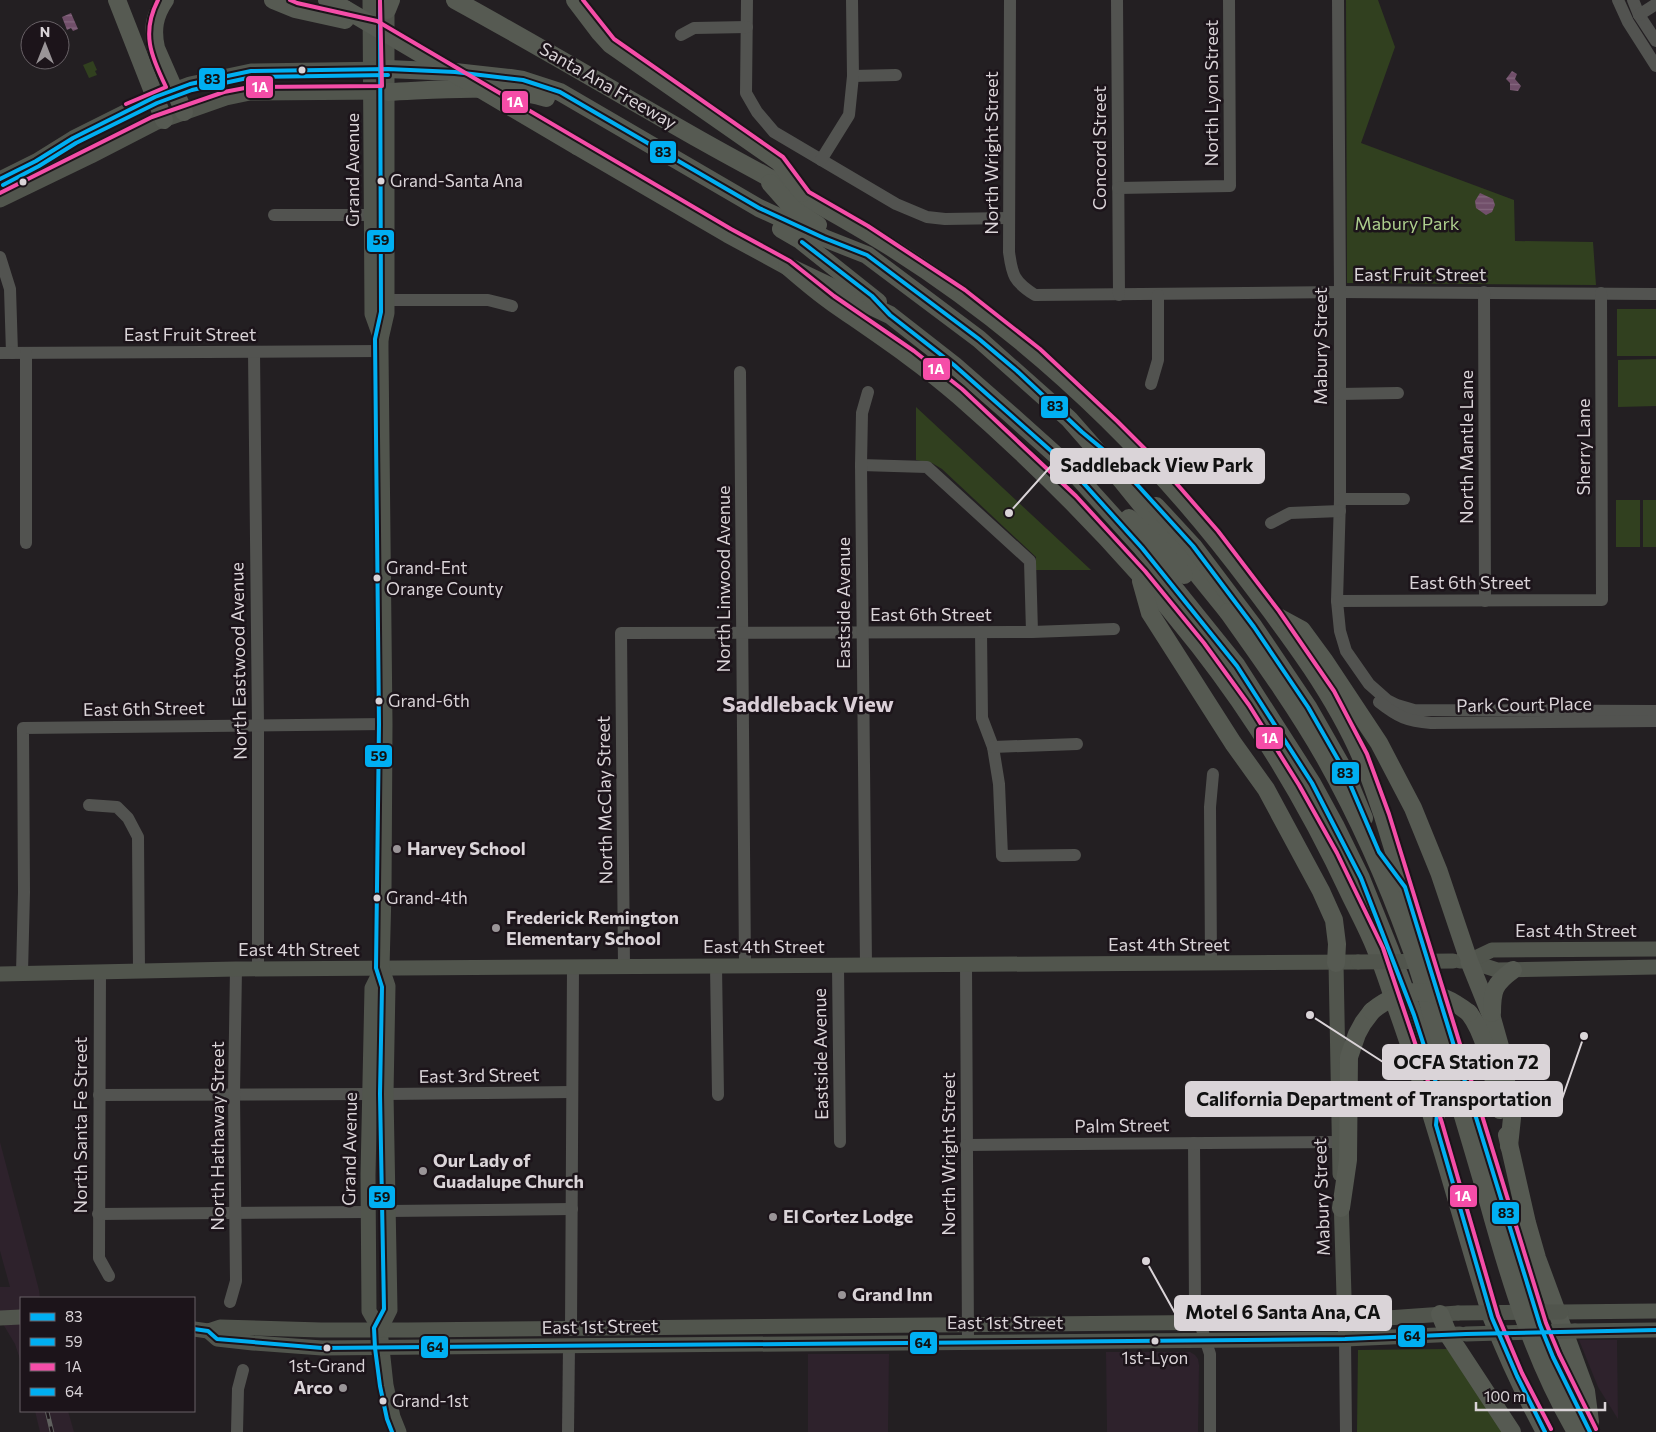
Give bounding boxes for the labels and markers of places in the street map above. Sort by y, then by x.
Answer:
unlabelled marker [297,65,307,75]
place label: Grand-Santa Ana [390,170,523,191]
marker: Grand-Santa Ana [376,176,386,186]
unlabelled marker [18,177,28,187]
callout: Saddleback View Park [1051,449,1264,483]
place label: Grand-Ent Orange County [386,557,503,599]
marker: Grand-Ent Orange County [372,573,382,583]
place label: Grand-6th [388,690,470,711]
marker: Grand-6th [374,696,384,706]
place label: Harvey School [407,837,526,859]
marker: Harvey School [391,843,403,855]
place label: Grand-4th [386,887,468,908]
marker: Grand-4th [372,893,382,903]
place label: Frederick Remington Elementary School [506,906,679,949]
marker: Frederick Remington Elementary School [490,922,502,934]
callout: OCFA Station 72 [1383,1045,1549,1079]
callout: California Department of Transportation [1186,1082,1562,1116]
place label: Our Lady of Guadalupe Church [433,1149,584,1192]
marker: Our Lady of Guadalupe Church [417,1165,429,1177]
place label: El Cortez Lodge [783,1205,913,1227]
marker: El Cortez Lodge [767,1211,779,1223]
place label: Grand Inn [852,1283,933,1305]
marker: Grand Inn [836,1289,848,1301]
callout: Motel 6 Santa Ana, CA [1175,1296,1391,1330]
marker: 1st-Lyon [1150,1336,1160,1346]
marker: 1st-Grand [322,1343,332,1353]
place label: 1st-Lyon [1122,1347,1188,1368]
place label: 1st-Grand [289,1355,365,1376]
place label: Arco [293,1376,333,1398]
marker: Arco [337,1382,349,1394]
place label: Grand-1st [392,1390,469,1411]
marker: Grand-1st [378,1396,388,1406]

